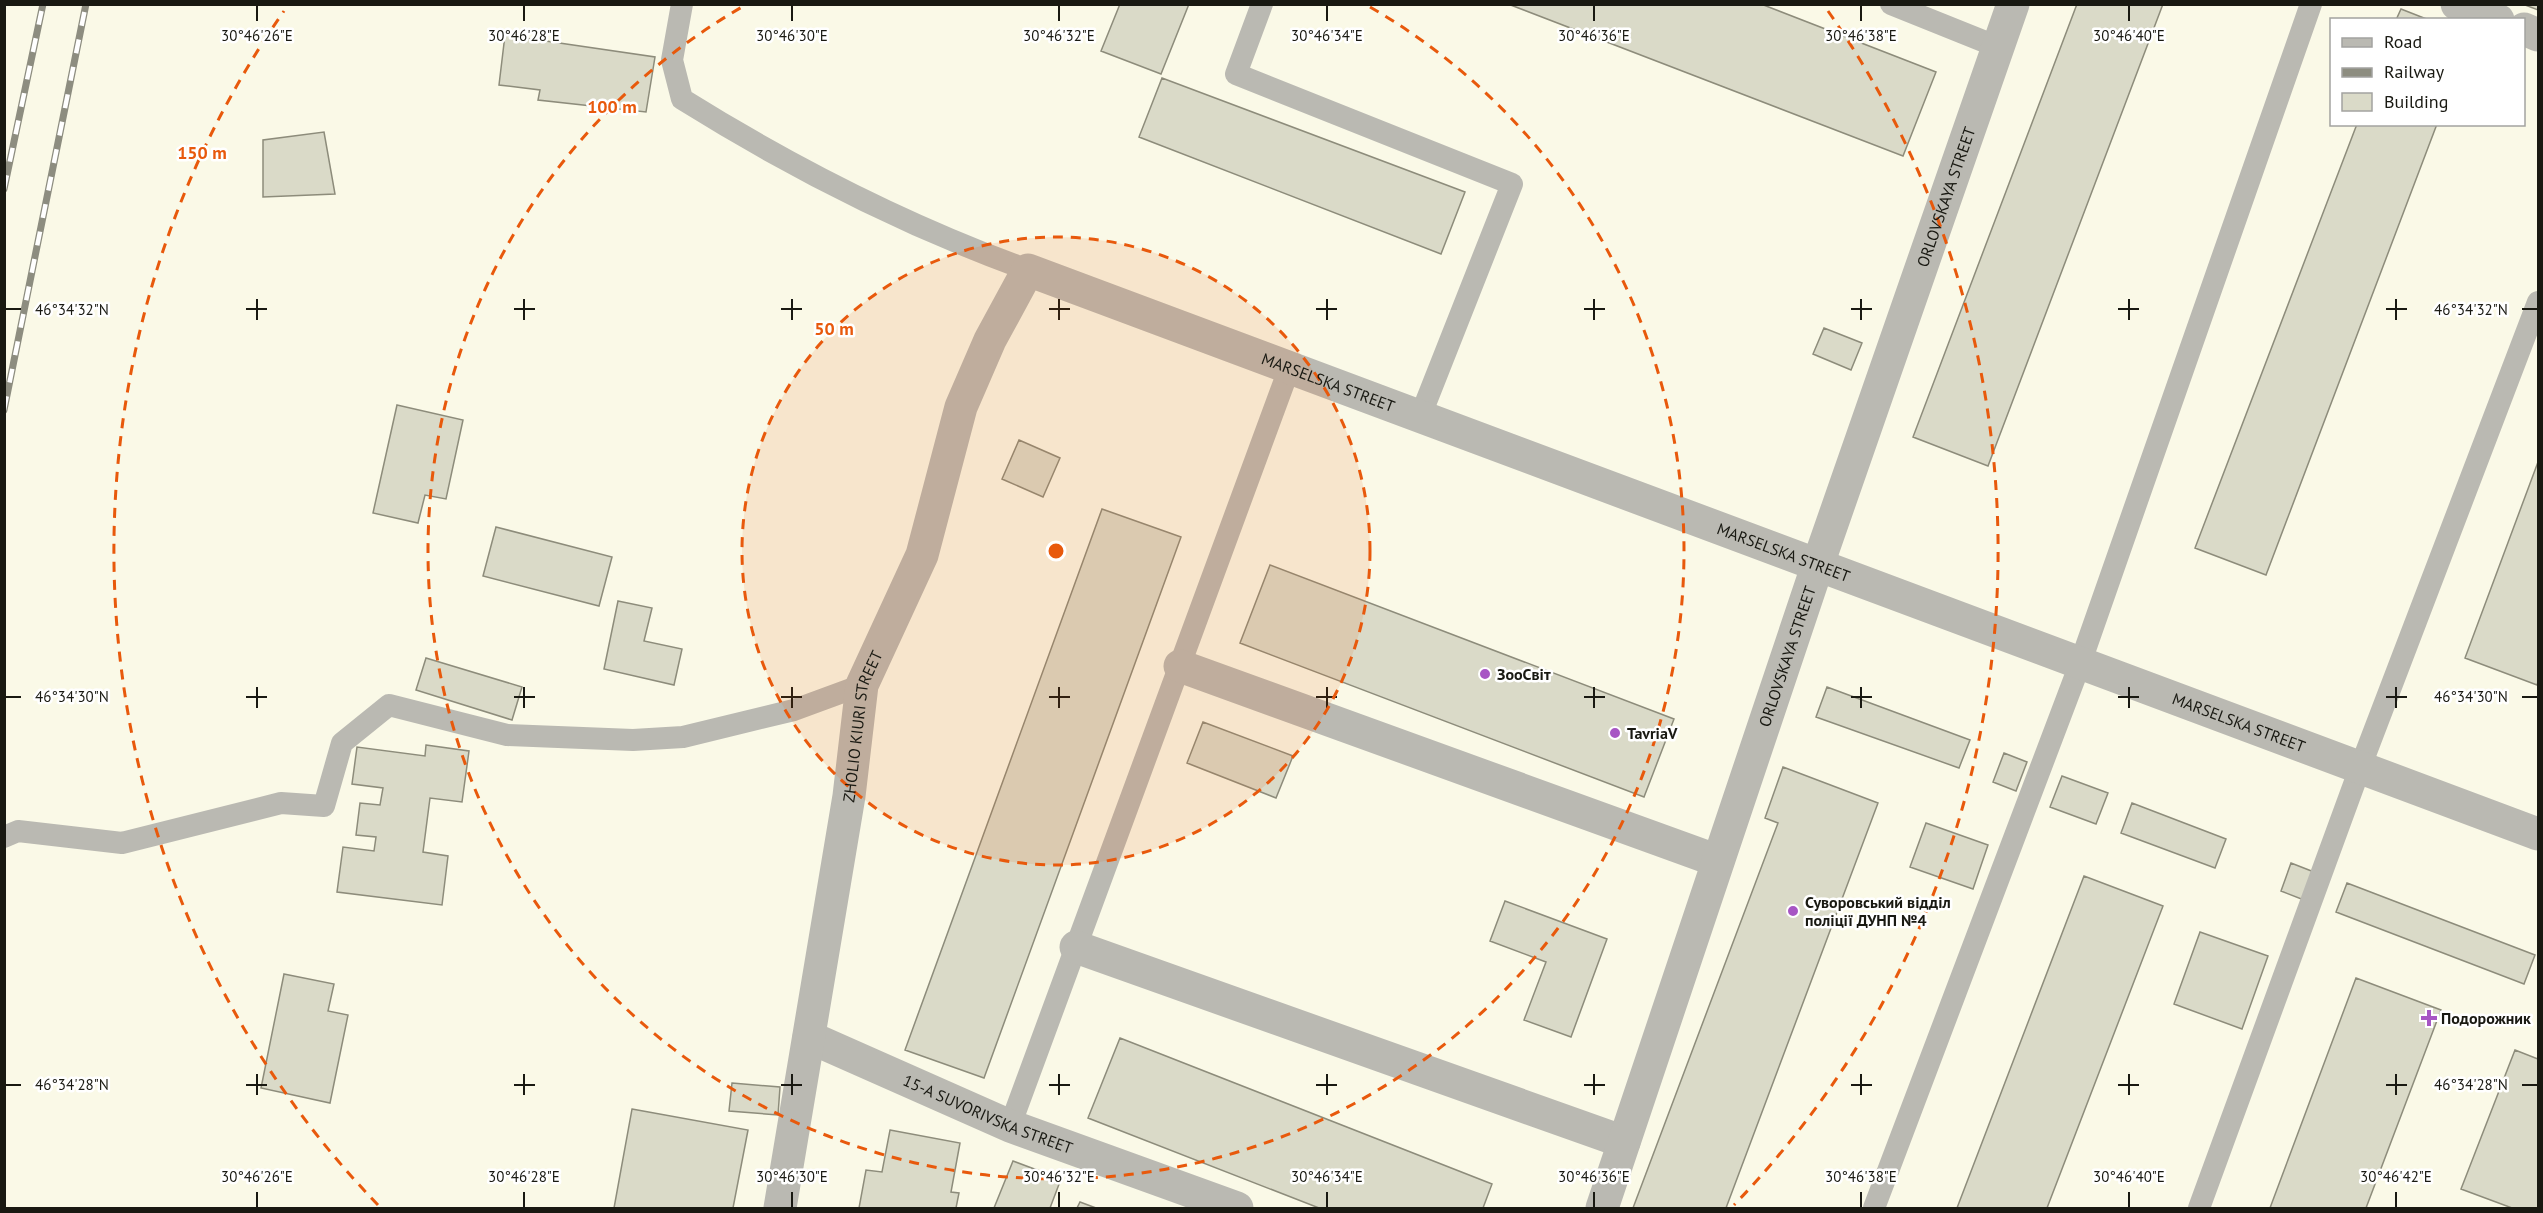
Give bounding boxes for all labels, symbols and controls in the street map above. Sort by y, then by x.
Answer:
legend [2330,18,2525,126]
text: 30°46'26"E [221,26,293,45]
text: 30°46'28"E [488,26,560,45]
text: 30°46'30"E [756,26,828,45]
text: 30°46'32"E [1023,26,1095,45]
text: 30°46'34"E [1291,26,1363,45]
text: 30°46'36"E [1558,26,1630,45]
text: 30°46'38"E [1825,26,1897,45]
text: 30°46'40"E [2093,26,2165,45]
text: Road [2384,30,2422,53]
text: Railway [2384,60,2445,83]
text: Building [2384,90,2448,113]
text: 100 m [587,95,637,118]
street label: ORLOVSKAYA STREET [1912,124,1980,270]
text: 150 m [177,141,227,164]
text: 46°34'32"N [35,300,109,319]
text: 46°34'32"N [2434,300,2508,319]
text: 50 m [814,317,854,340]
street label: MARSELSKA STREET [1259,348,1398,416]
street label: MARSELSKA STREET [1714,518,1853,586]
centre of rings [1046,541,1066,561]
street label: ORLOVSKAYA STREET [1754,583,1820,729]
street label: ZHOLIO KIURI STREET [838,647,887,804]
place label: ЗооСвіт [1497,664,1551,684]
marker: ЗооСвіт [1478,667,1492,681]
text: 46°34'30"N [35,687,109,706]
text: 46°34'30"N [2434,687,2508,706]
street label: MARSELSKA STREET [2170,688,2308,756]
place label: TavriaV [1627,723,1678,743]
marker: TavriaV [1608,726,1622,740]
place label: Суворовський відділ поліції ДУНП №4 [1805,892,1951,930]
marker: Суворовський відділ поліції ДУНП №4 [1786,904,1800,918]
place label: Подорожник [2441,1008,2531,1028]
marker: Подорожник [2422,1011,2436,1025]
street label: 15-A SUVORIVSKA STREET [900,1070,1076,1158]
text: 46°34'28"N [35,1075,109,1094]
text: 46°34'28"N [2434,1075,2508,1094]
text: 30°46'26"E [221,1167,293,1186]
text: 30°46'28"E [488,1167,560,1186]
text: 30°46'30"E [756,1167,828,1186]
text: 30°46'32"E [1023,1167,1095,1186]
text: 30°46'34"E [1291,1167,1363,1186]
text: 30°46'36"E [1558,1167,1630,1186]
text: 30°46'38"E [1825,1167,1897,1186]
text: 30°46'40"E [2093,1167,2165,1186]
text: 30°46'42"E [2360,1167,2432,1186]

